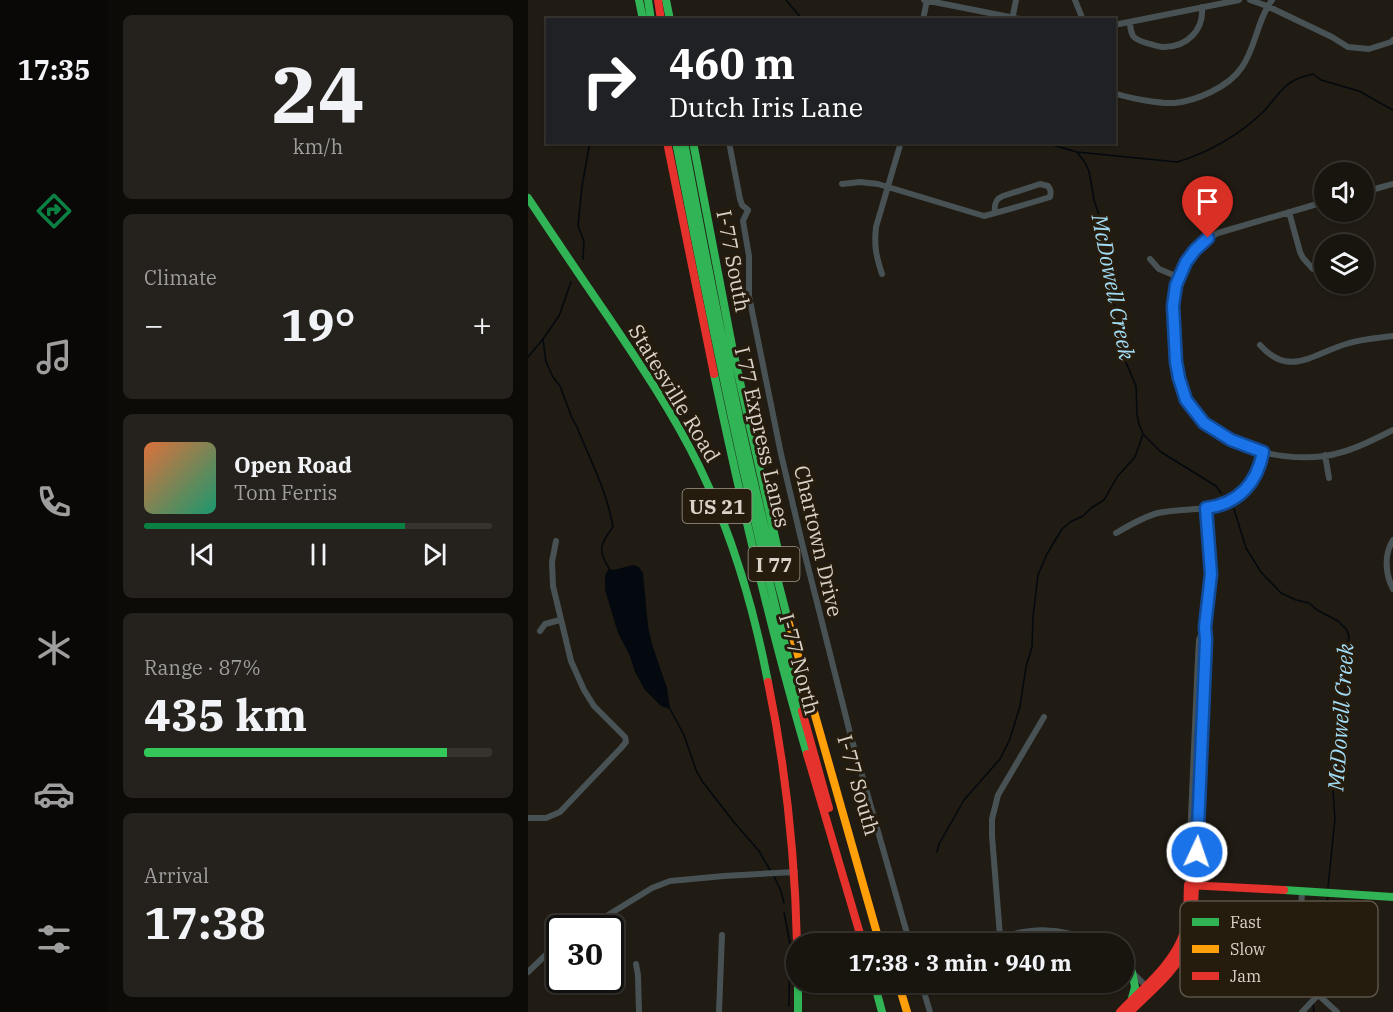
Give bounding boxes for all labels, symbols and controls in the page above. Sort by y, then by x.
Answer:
text: 460 m [669,36,795,91]
icon: right [570,42,648,120]
text: 24 [271,43,365,144]
text: 17:35 [18,52,90,87]
text: Dutch Iris Lane [669,89,863,124]
text: km/h [293,133,343,160]
map controls [1314,162,1374,294]
button: sound [1314,162,1374,222]
pin [1182,176,1233,238]
icon: arrive [1191,185,1224,218]
icon: directions [33,190,75,232]
street label: I-77 South [710,208,758,314]
water label: McDowell Creek [1085,211,1142,363]
button: layers [1314,234,1374,294]
text: Climate [144,264,217,291]
text: 19° [280,295,356,353]
text: − [144,303,164,346]
text: + [472,303,492,346]
street label: Statesville Road [623,319,727,467]
icon: music [33,336,75,378]
street label: I 77 Express Lanes [729,344,797,530]
text: Open Road [234,450,352,479]
street label: Chartown Drive [788,463,850,619]
text: Tom Ferris [234,479,337,506]
icon: phone [33,481,75,523]
road number: US 21 [682,489,752,523]
icon: previous [186,538,219,571]
icon: pause [302,538,335,571]
icon: next [418,538,451,571]
road number: I 77 [748,547,800,581]
street label: I-77 North [773,610,827,718]
icon: climate [33,627,75,669]
water label: McDowell Creek [1320,642,1360,793]
text: Range · 87% [144,654,261,681]
text: 435 km [144,685,307,743]
street label: I-77 South [831,731,887,839]
icon: car [33,773,75,815]
position arrow [1165,820,1229,884]
text: Arrival [144,862,209,889]
text: 17:38 [144,893,266,951]
legend [1180,901,1378,997]
text: Fast [1230,912,1262,932]
speed limit sign: 30 [546,915,624,993]
icon: filters [33,918,75,960]
text: Slow [1230,939,1266,959]
text: 17:38 · 3 min · 940 m [848,948,1072,977]
text: Jam [1230,966,1261,986]

